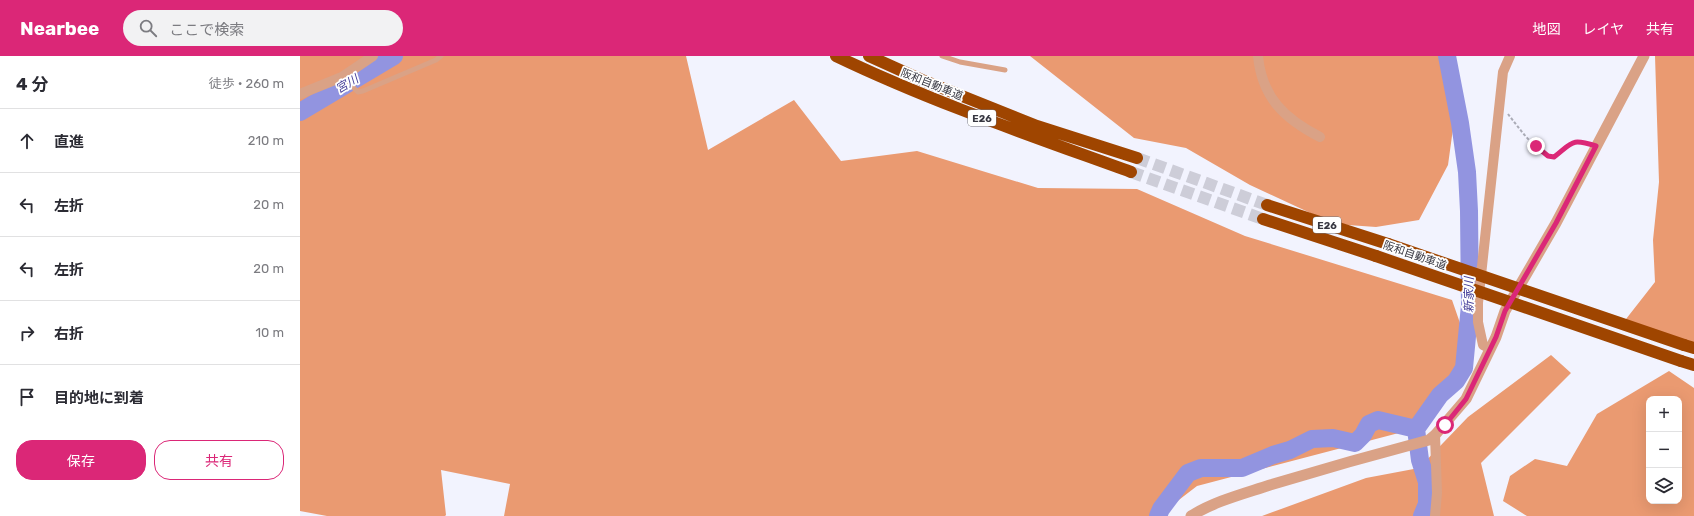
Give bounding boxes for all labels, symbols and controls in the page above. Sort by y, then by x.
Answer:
search box [123,10,403,46]
text: Nearbee [20,17,99,40]
icon: search [137,17,159,39]
text: ここで検索 [169,21,244,39]
text: 地図 [1532,21,1560,38]
text: レイヤ [1582,21,1624,38]
text: 共有 [1646,21,1674,38]
street label: 阪和自動車道 [899,66,965,103]
water label: 宮川 [333,71,363,96]
text: 4 分 [16,74,48,94]
text: 徒歩 · 260 m [209,76,284,91]
road number: E26 [968,110,996,126]
icon: ahead [16,130,38,152]
text: 直進 [54,133,84,151]
text: 210 m [248,133,284,148]
route end [1527,137,1545,155]
icon: left [16,194,38,216]
text: 左折 [54,197,84,215]
text: 20 m [253,197,284,212]
road number: E26 [1313,217,1341,233]
street label: 阪和自動車道 [1382,239,1448,272]
icon: left [16,258,38,280]
text: 左折 [54,261,84,279]
text: 20 m [253,261,284,276]
water label: 新家川 [1462,275,1476,313]
icon: right [16,322,38,344]
text: 右折 [54,325,84,343]
text: 10 m [255,325,284,340]
icon: arrive [16,386,38,408]
text: 目的地に到着 [54,389,144,407]
map controls [1646,396,1682,504]
button: + [1646,396,1682,432]
route start [1436,416,1454,434]
button: − [1646,432,1682,468]
button: 保存 [16,440,146,480]
button: 共有 [154,440,284,480]
button: layers [1646,468,1682,504]

